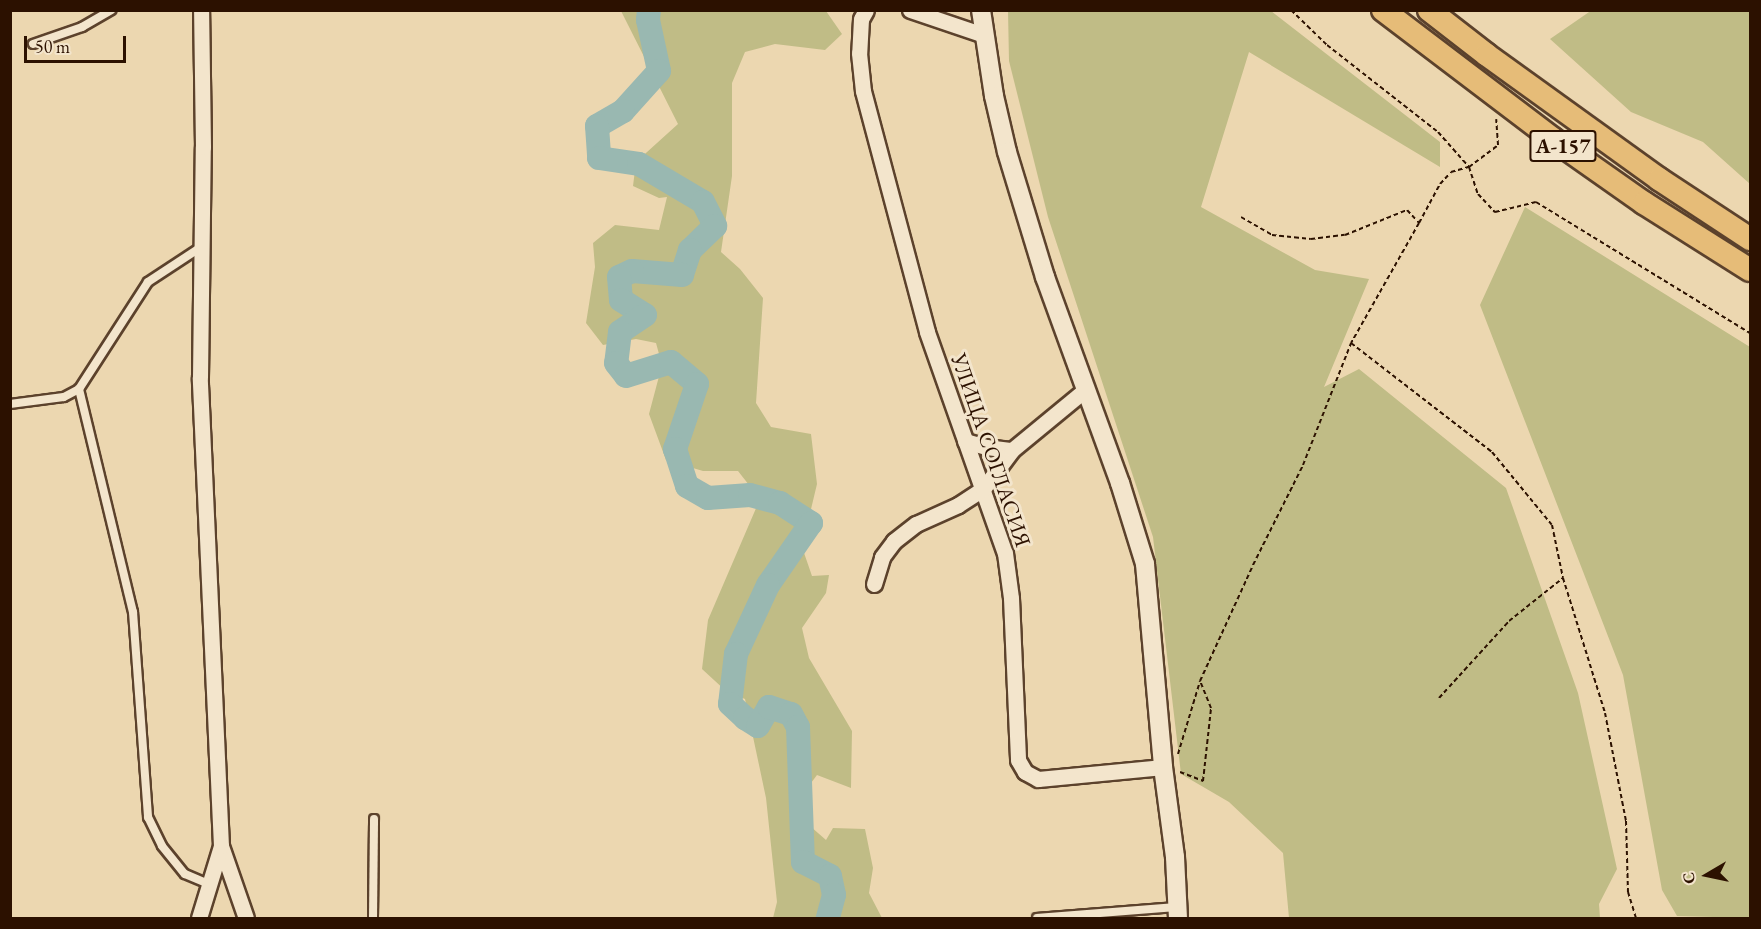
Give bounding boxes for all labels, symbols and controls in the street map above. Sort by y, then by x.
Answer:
scale bar [27,24,129,62]
text: 50 m [35,35,70,58]
road number: А-157 [1528,128,1598,164]
street label: УЛИЦА СОГЛАСИЯ [945,350,1037,550]
north arrow [1677,845,1737,905]
text: С [1677,871,1700,885]

